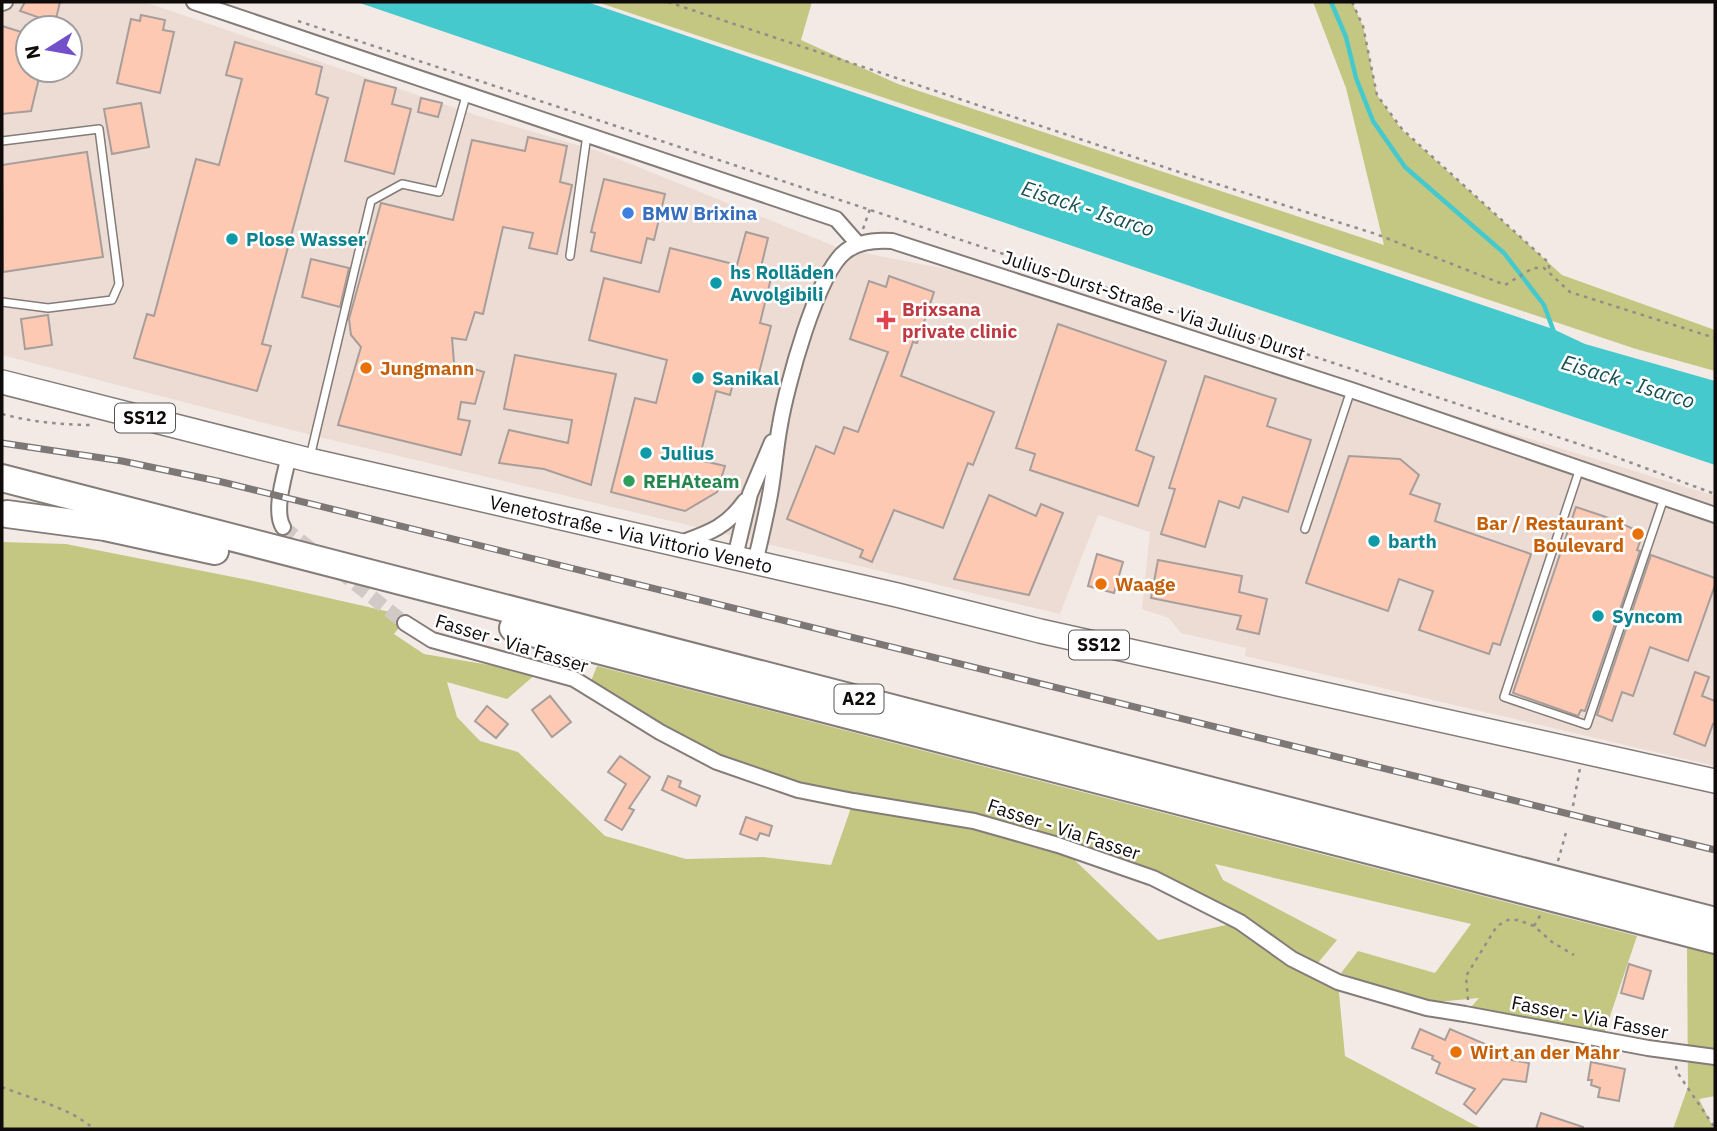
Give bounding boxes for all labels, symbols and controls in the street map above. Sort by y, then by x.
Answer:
north arrow [14,14,84,84]
text: N [19,43,45,61]
water label: Eisack - Isarco [1018,173,1158,243]
place label: BMW Brixina [642,201,757,225]
marker: BMW Brixina [620,205,636,221]
place label: Plose Wasser [246,227,366,251]
marker: Plose Wasser [224,231,240,247]
street label: Julius-Durst-Straße - Via Julius Durst [1000,245,1308,365]
place label: hs Rolläden Avvolgibili [730,260,834,306]
marker: hs Rolläden Avvolgibili [708,275,724,291]
place label: Brixsana private clinic [902,297,1018,343]
marker: Brixsana private clinic [876,310,896,330]
water label: Eisack - Isarco [1558,347,1698,415]
place label: Jungmann [380,356,474,380]
marker: Jungmann [358,360,374,376]
place label: Sanikal [712,366,779,390]
marker: Sanikal [690,370,706,386]
road number: SS12 [115,404,175,432]
place label: Julius [660,441,714,465]
marker: Julius [638,445,654,461]
place label: REHAteam [643,469,739,493]
marker: REHAteam [621,473,637,489]
street label: Venetostraße - Via Vittorio Veneto [487,490,775,578]
place label: Bar / Restaurant Boulevard [1476,511,1624,557]
marker: Bar / Restaurant Boulevard [1630,526,1646,542]
place label: barth [1388,529,1437,553]
marker: barth [1366,533,1382,549]
place label: Waage [1115,572,1176,596]
marker: Waage [1093,576,1109,592]
place label: Syncom [1612,604,1683,628]
street label: Fasser - Via Fasser [432,608,592,678]
marker: Syncom [1590,608,1606,624]
road number: SS12 [1069,630,1129,660]
road number: A22 [834,684,884,714]
street label: Fasser - Via Fasser [985,793,1143,865]
street label: Fasser - Via Fasser [1510,990,1670,1044]
place label: Wirt an der Mahr [1470,1040,1620,1064]
marker: Wirt an der Mahr [1448,1044,1464,1060]

